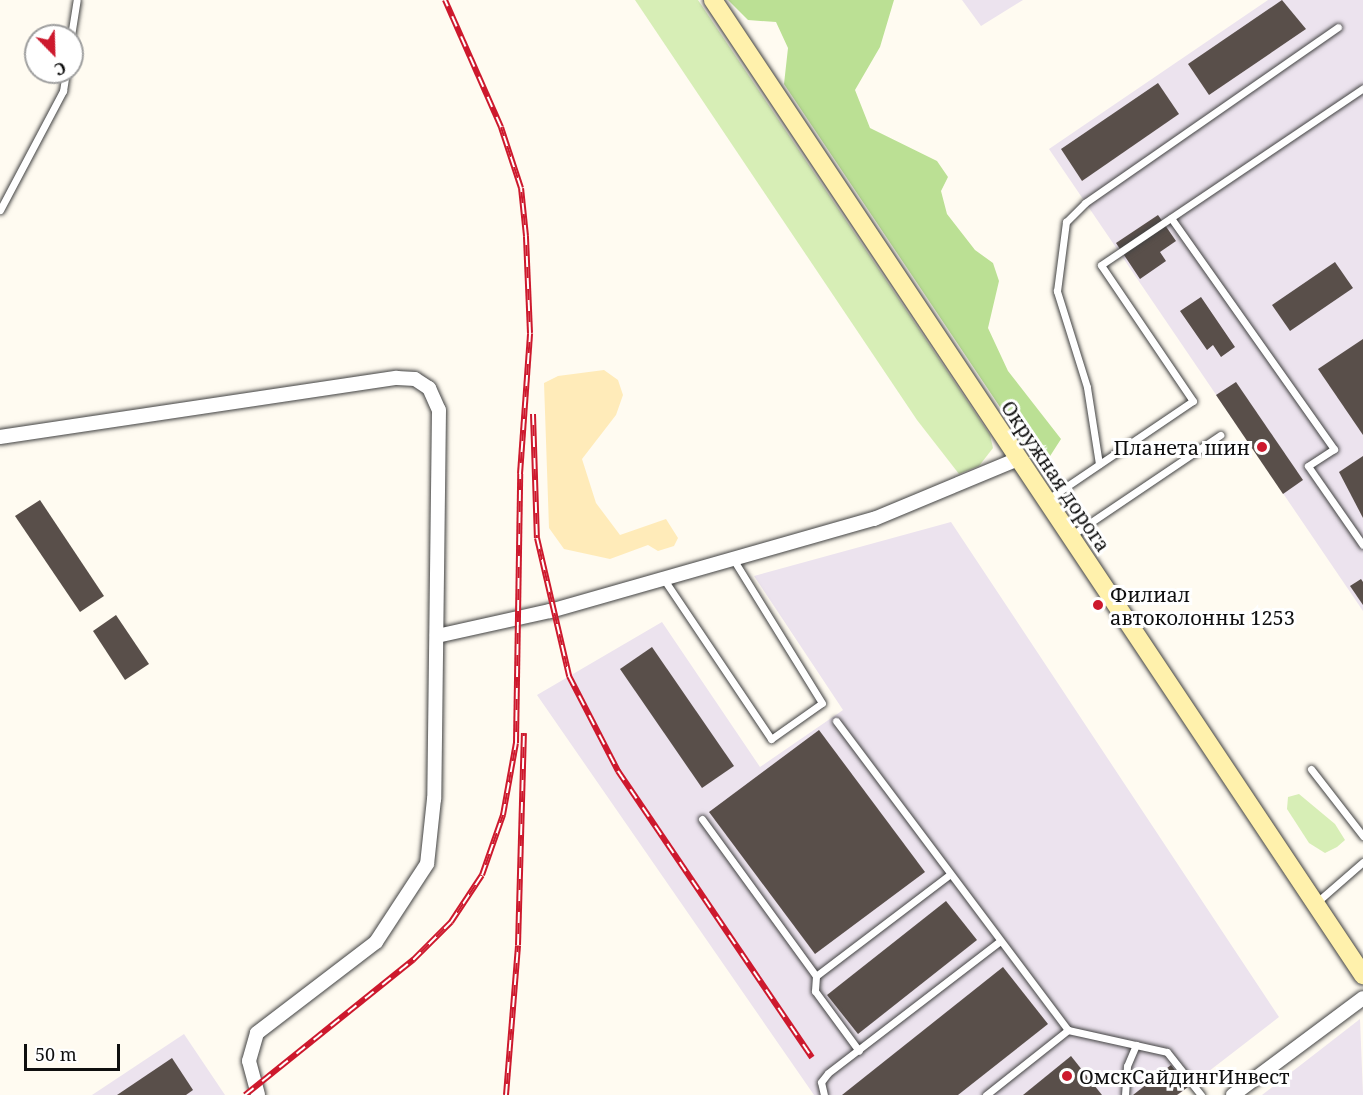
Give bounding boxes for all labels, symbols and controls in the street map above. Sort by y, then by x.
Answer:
north arrow [24,24,84,84]
text: С [51,57,69,81]
street label: Окружная дорога [996,396,1116,556]
place label: Планета шин [1114,435,1250,459]
marker: Планета шин [1255,440,1269,454]
place label: Филиал автоколонны 1253 [1110,582,1295,629]
marker: Филиал автоколонны 1253 [1091,598,1105,612]
scale bar [27,1032,123,1070]
text: 50 m [35,1042,77,1066]
place label: ОмскСайдингИнвест [1079,1064,1290,1088]
marker: ОмскСайдингИнвест [1060,1069,1074,1083]

